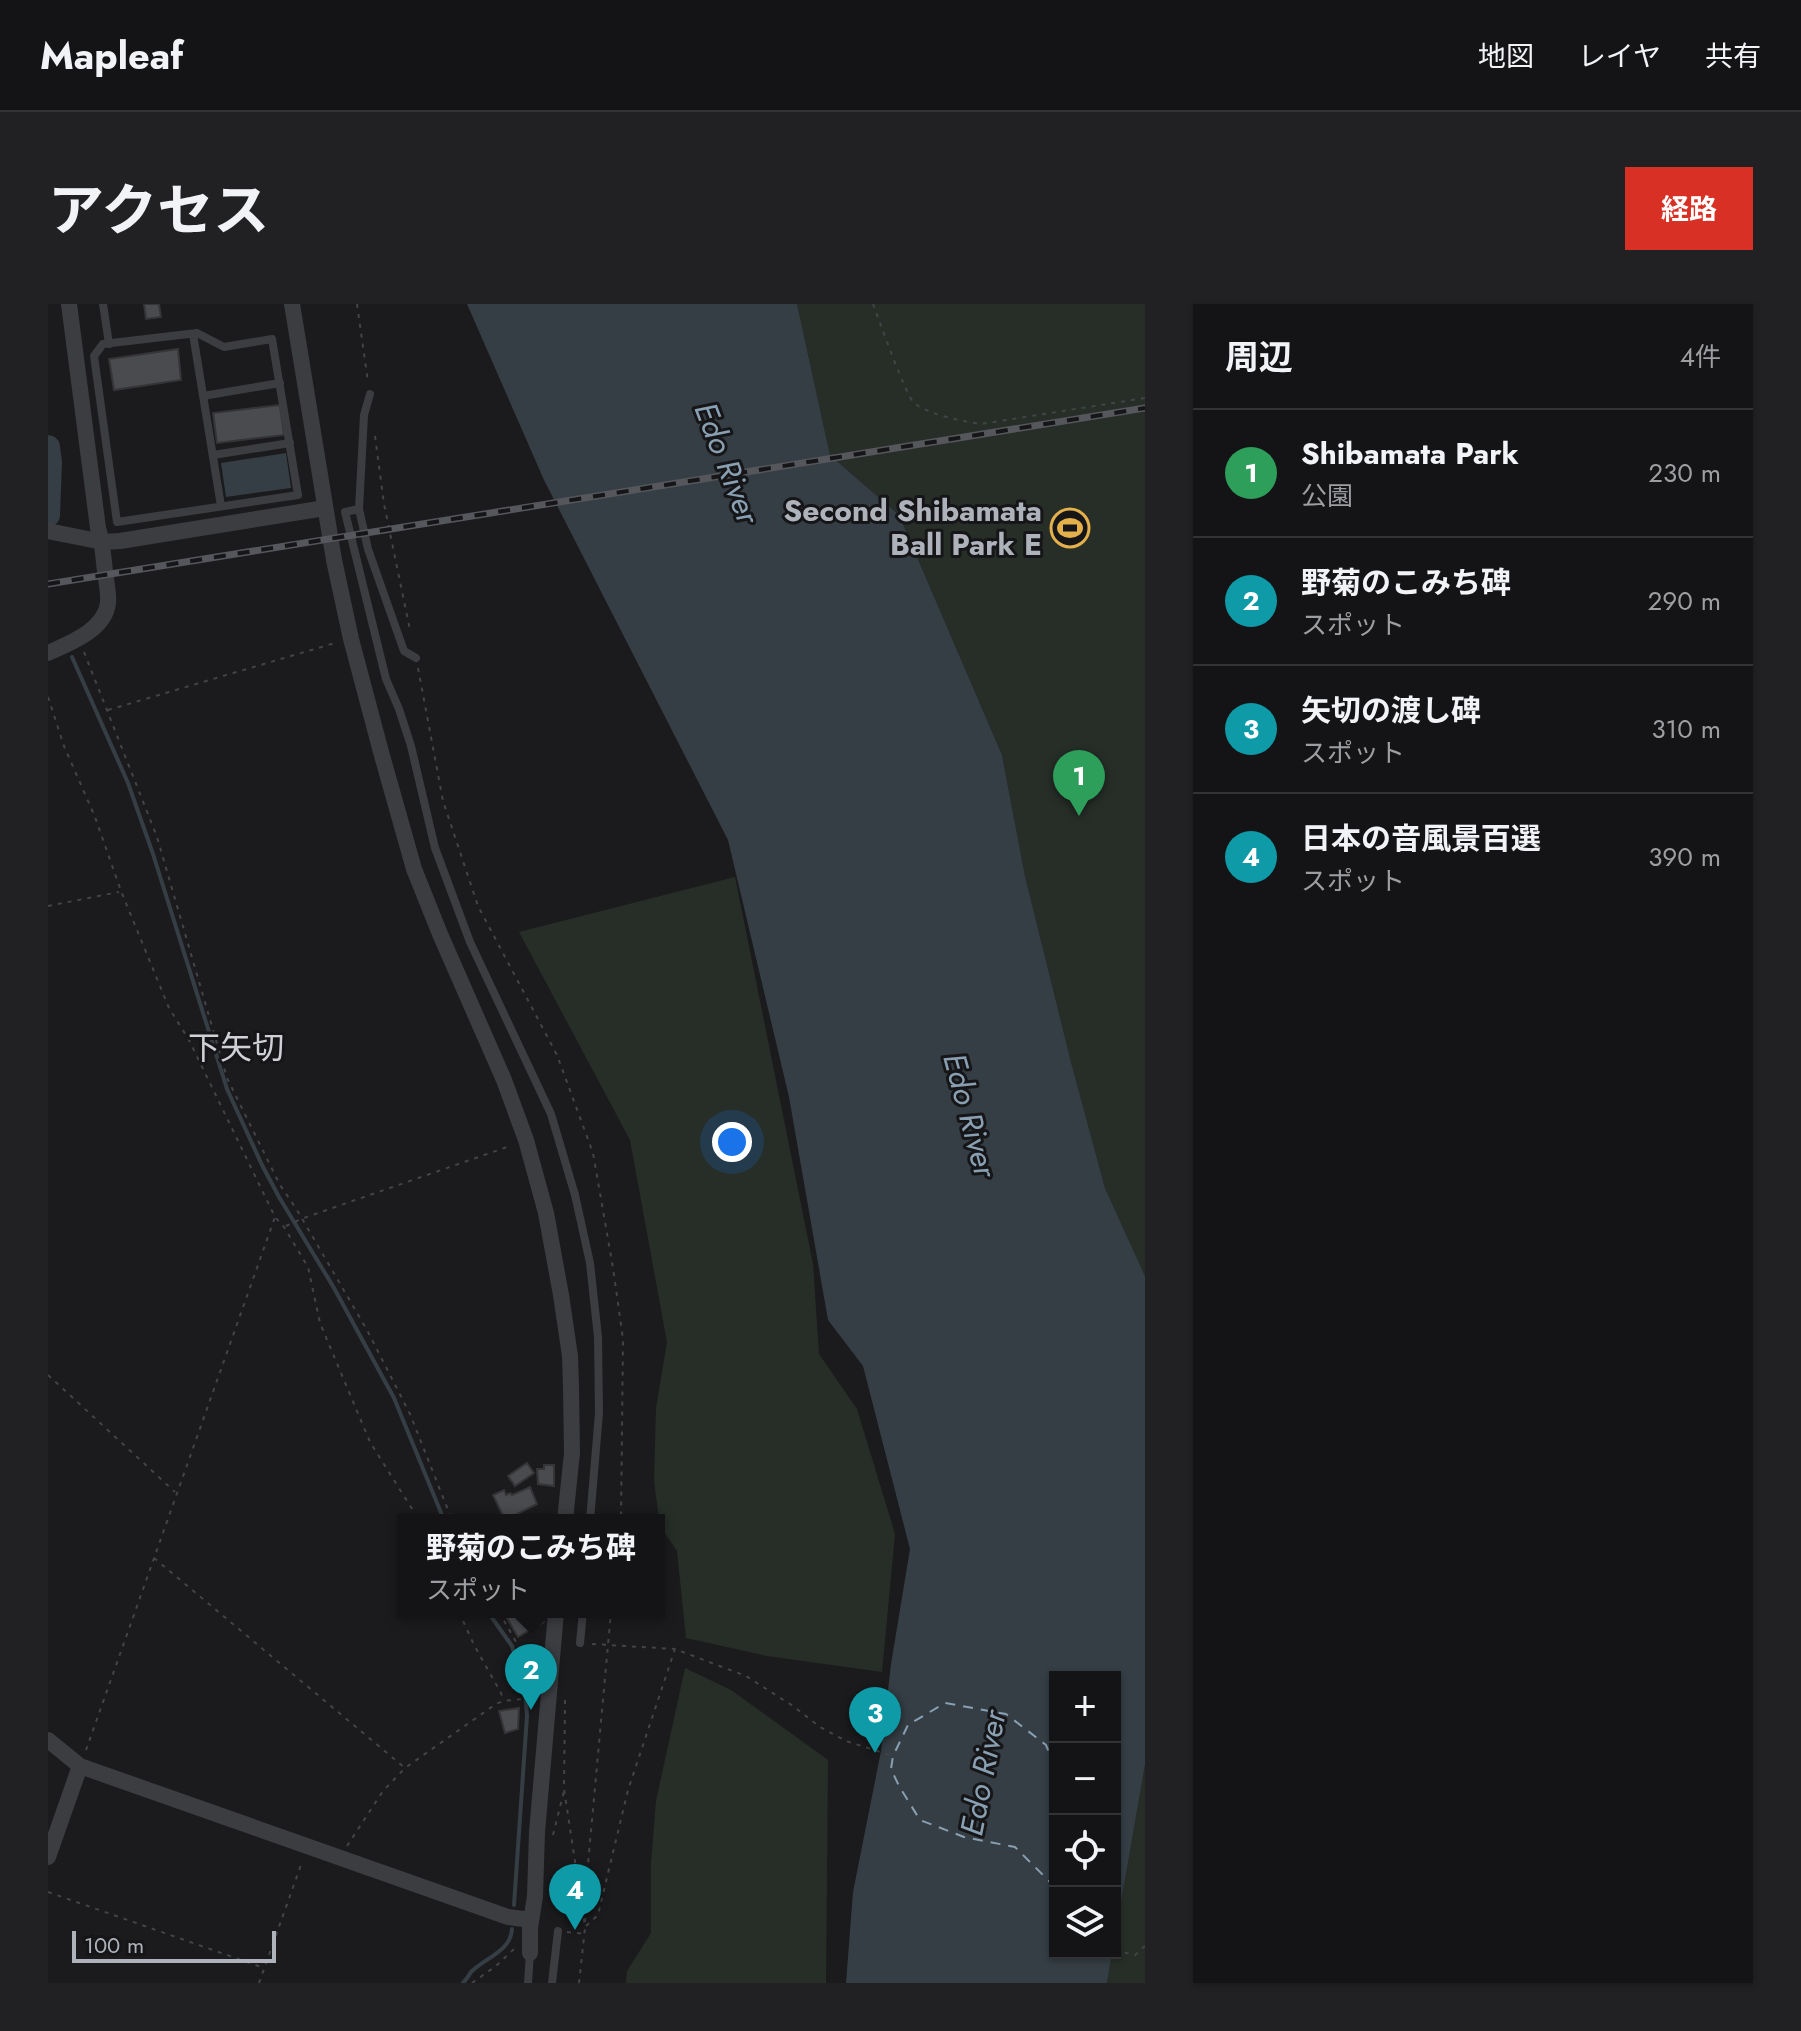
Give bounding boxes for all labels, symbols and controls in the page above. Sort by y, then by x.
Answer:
text: Mapleaf [40,28,183,83]
text: 地図 [1478,36,1534,77]
text: レイヤ [1578,36,1661,77]
text: 共有 [1705,36,1761,77]
button: 経路 [1625,167,1753,250]
text: アクセス [48,170,269,251]
text: 周辺 [1225,333,1293,382]
text: 4件 [1680,338,1721,376]
water label: Edo River [683,396,772,533]
text: Shibamata Park [1301,432,1519,475]
text: 1 [1244,454,1258,492]
text: 230 m [1648,454,1721,492]
text: 公園 [1301,477,1353,515]
place label: Second Shibamata Ball Park E [784,489,1042,566]
sports icon: Second Shibamata Ball Park E [1049,507,1091,549]
text: 野菊のこみち碑 [1301,561,1511,604]
text: 2 [1242,582,1260,620]
text: 290 m [1648,582,1721,620]
text: スポット [1301,606,1405,644]
text: 矢切の渡し碑 [1301,689,1481,732]
text: 3 [1243,710,1259,748]
text: 310 m [1651,710,1721,748]
text: スポット [1301,734,1405,772]
pin: 1 [1053,750,1105,816]
text: 日本の音風景百選 [1301,817,1541,860]
text: 4 [1242,838,1260,876]
text: 390 m [1648,838,1721,876]
text: スポット [1301,862,1405,900]
district label: 下矢切 [188,1025,284,1071]
water label: Edo River [931,1048,1009,1184]
your location [712,1122,752,1162]
popup [397,1514,665,1618]
text: 野菊のこみち碑 [426,1526,636,1569]
text: スポット [426,1571,530,1609]
pin: 2 [505,1644,557,1710]
map controls [1049,1671,1121,1959]
button: + [1049,1671,1121,1743]
pin: 3 [849,1687,901,1753]
water label: Edo River [948,1704,1018,1840]
button: − [1049,1743,1121,1815]
button: locate [1049,1815,1121,1887]
pin: 4 [549,1864,601,1930]
button: layers [1049,1887,1121,1959]
scale bar [72,1927,276,1963]
text: 100 m [84,1929,144,1961]

